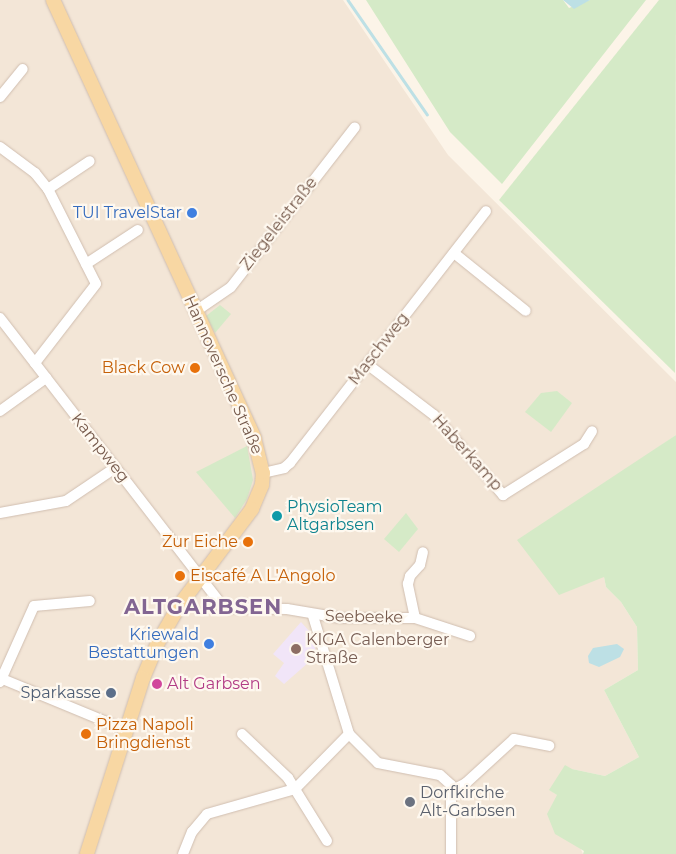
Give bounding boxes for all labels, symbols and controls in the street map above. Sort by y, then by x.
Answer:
street label: Ziegeleistraße [237,174,321,274]
place label: TUI TravelStar [73,203,182,223]
marker: TUI TravelStar [186,207,198,219]
street label: Hannoversche Straße [179,293,267,457]
street label: Maschweg [345,309,413,389]
place label: Black Cow [102,358,185,378]
marker: Black Cow [189,362,201,374]
street label: Kampweg [67,410,133,486]
street label: Haberkamp [428,411,506,495]
place label: PhysioTeam Altgarbsen [287,497,383,535]
marker: PhysioTeam Altgarbsen [271,510,283,522]
place label: Zur Eiche [162,532,238,552]
marker: Zur Eiche [242,536,254,548]
place label: Eiscafé A L'Angolo [190,566,336,586]
marker: Eiscafé A L'Angolo [174,570,186,582]
district label: ALTGARBSEN [123,594,283,620]
street label: Seebeeke [325,607,403,627]
place label: Kriewald Bestattungen [88,625,199,663]
place label: KIGA Calenberger Straße [306,630,449,668]
marker: Kriewald Bestattungen [203,638,215,650]
marker: KIGA Calenberger Straße [290,643,302,655]
place label: Alt Garbsen [167,674,261,694]
marker: Alt Garbsen [151,678,163,690]
place label: Sparkasse [21,683,101,703]
marker: Sparkasse [105,687,117,699]
place label: Pizza Napoli Bringdienst [96,715,194,753]
marker: Pizza Napoli Bringdienst [80,728,92,740]
place label: Dorfkirche Alt-Garbsen [420,783,515,821]
marker: Dorfkirche Alt-Garbsen [404,796,416,808]

